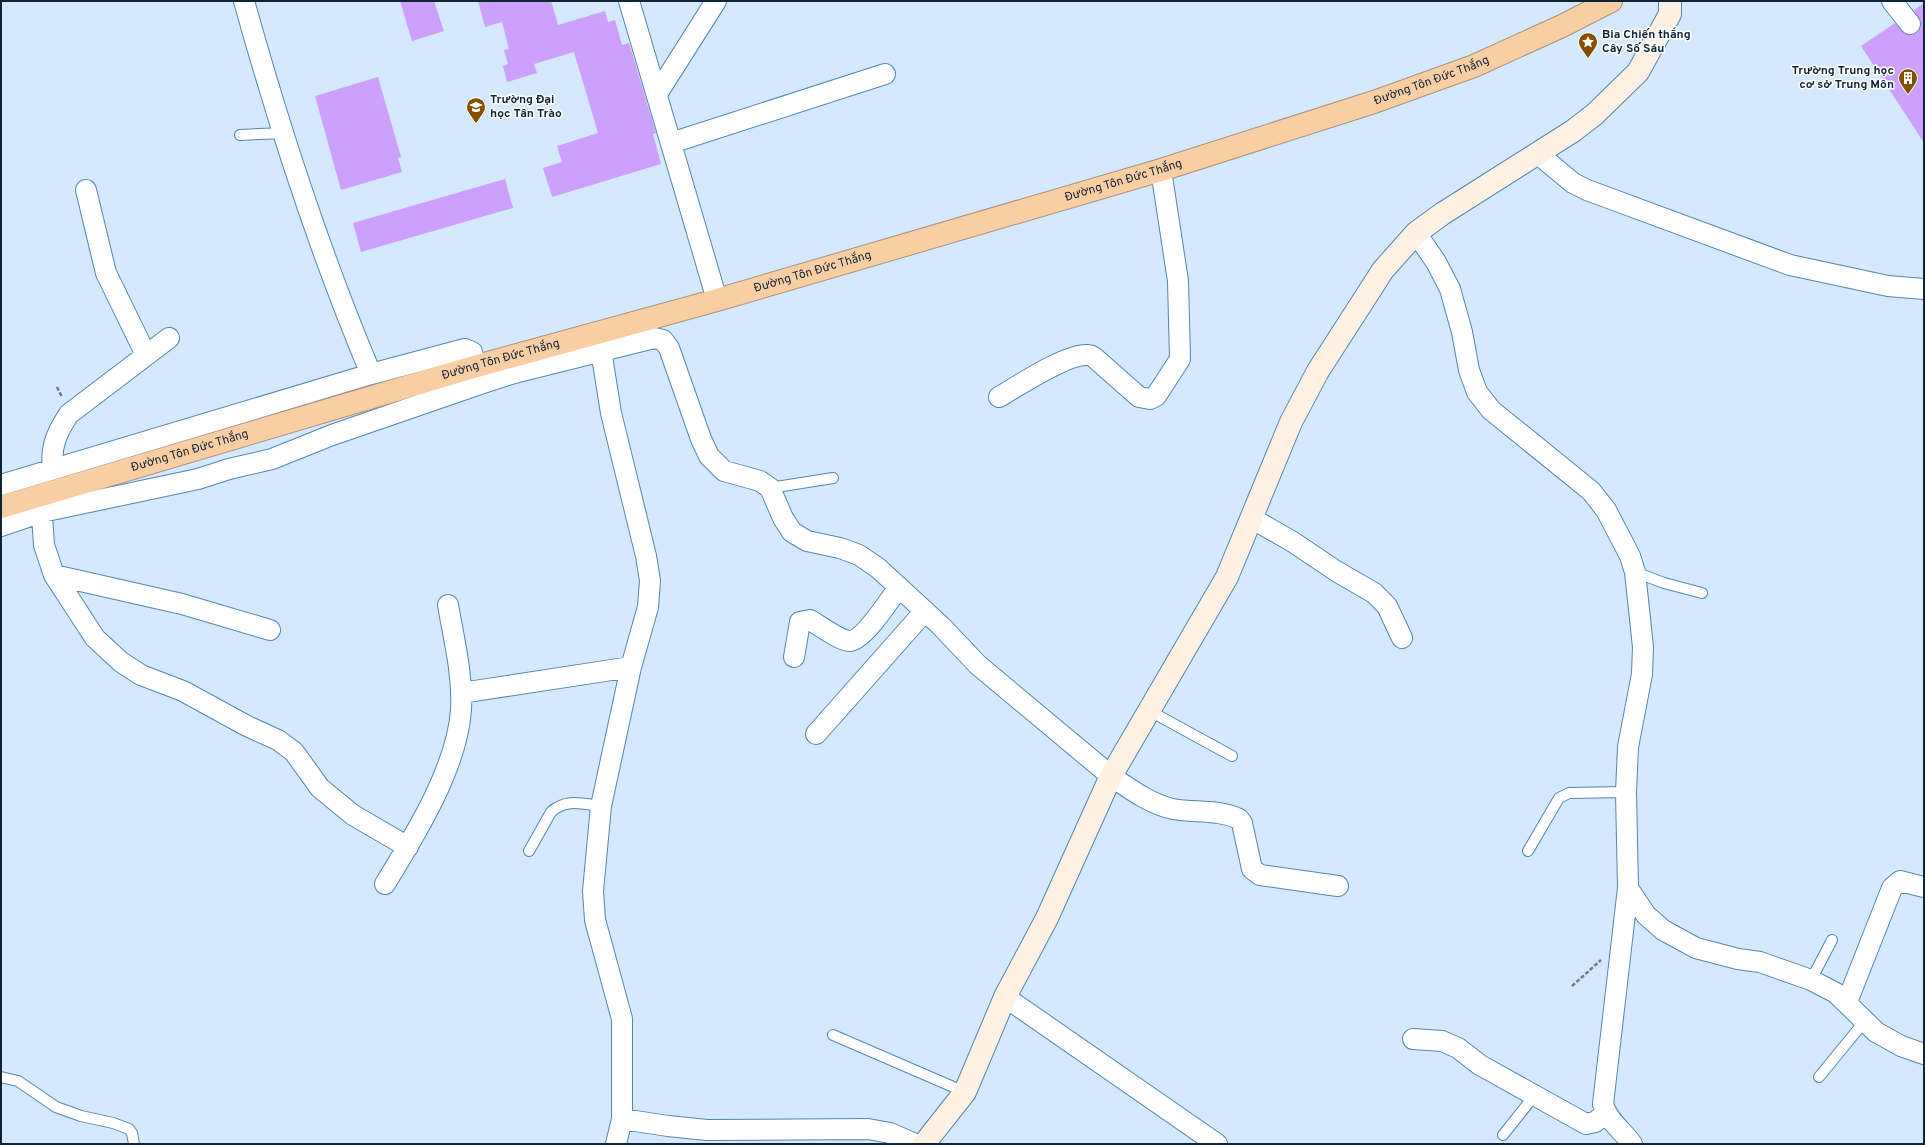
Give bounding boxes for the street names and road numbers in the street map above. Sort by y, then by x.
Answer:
street label: Đường Tôn Đức Thắng [1372,52,1492,109]
street label: Đường Tôn Đức Thắng [1063,156,1184,206]
street label: Đường Tôn Đức Thắng [752,247,873,297]
street label: Đường Tôn Đức Thắng [440,336,562,384]
street label: Đường Tôn Đức Thắng [129,426,251,476]

